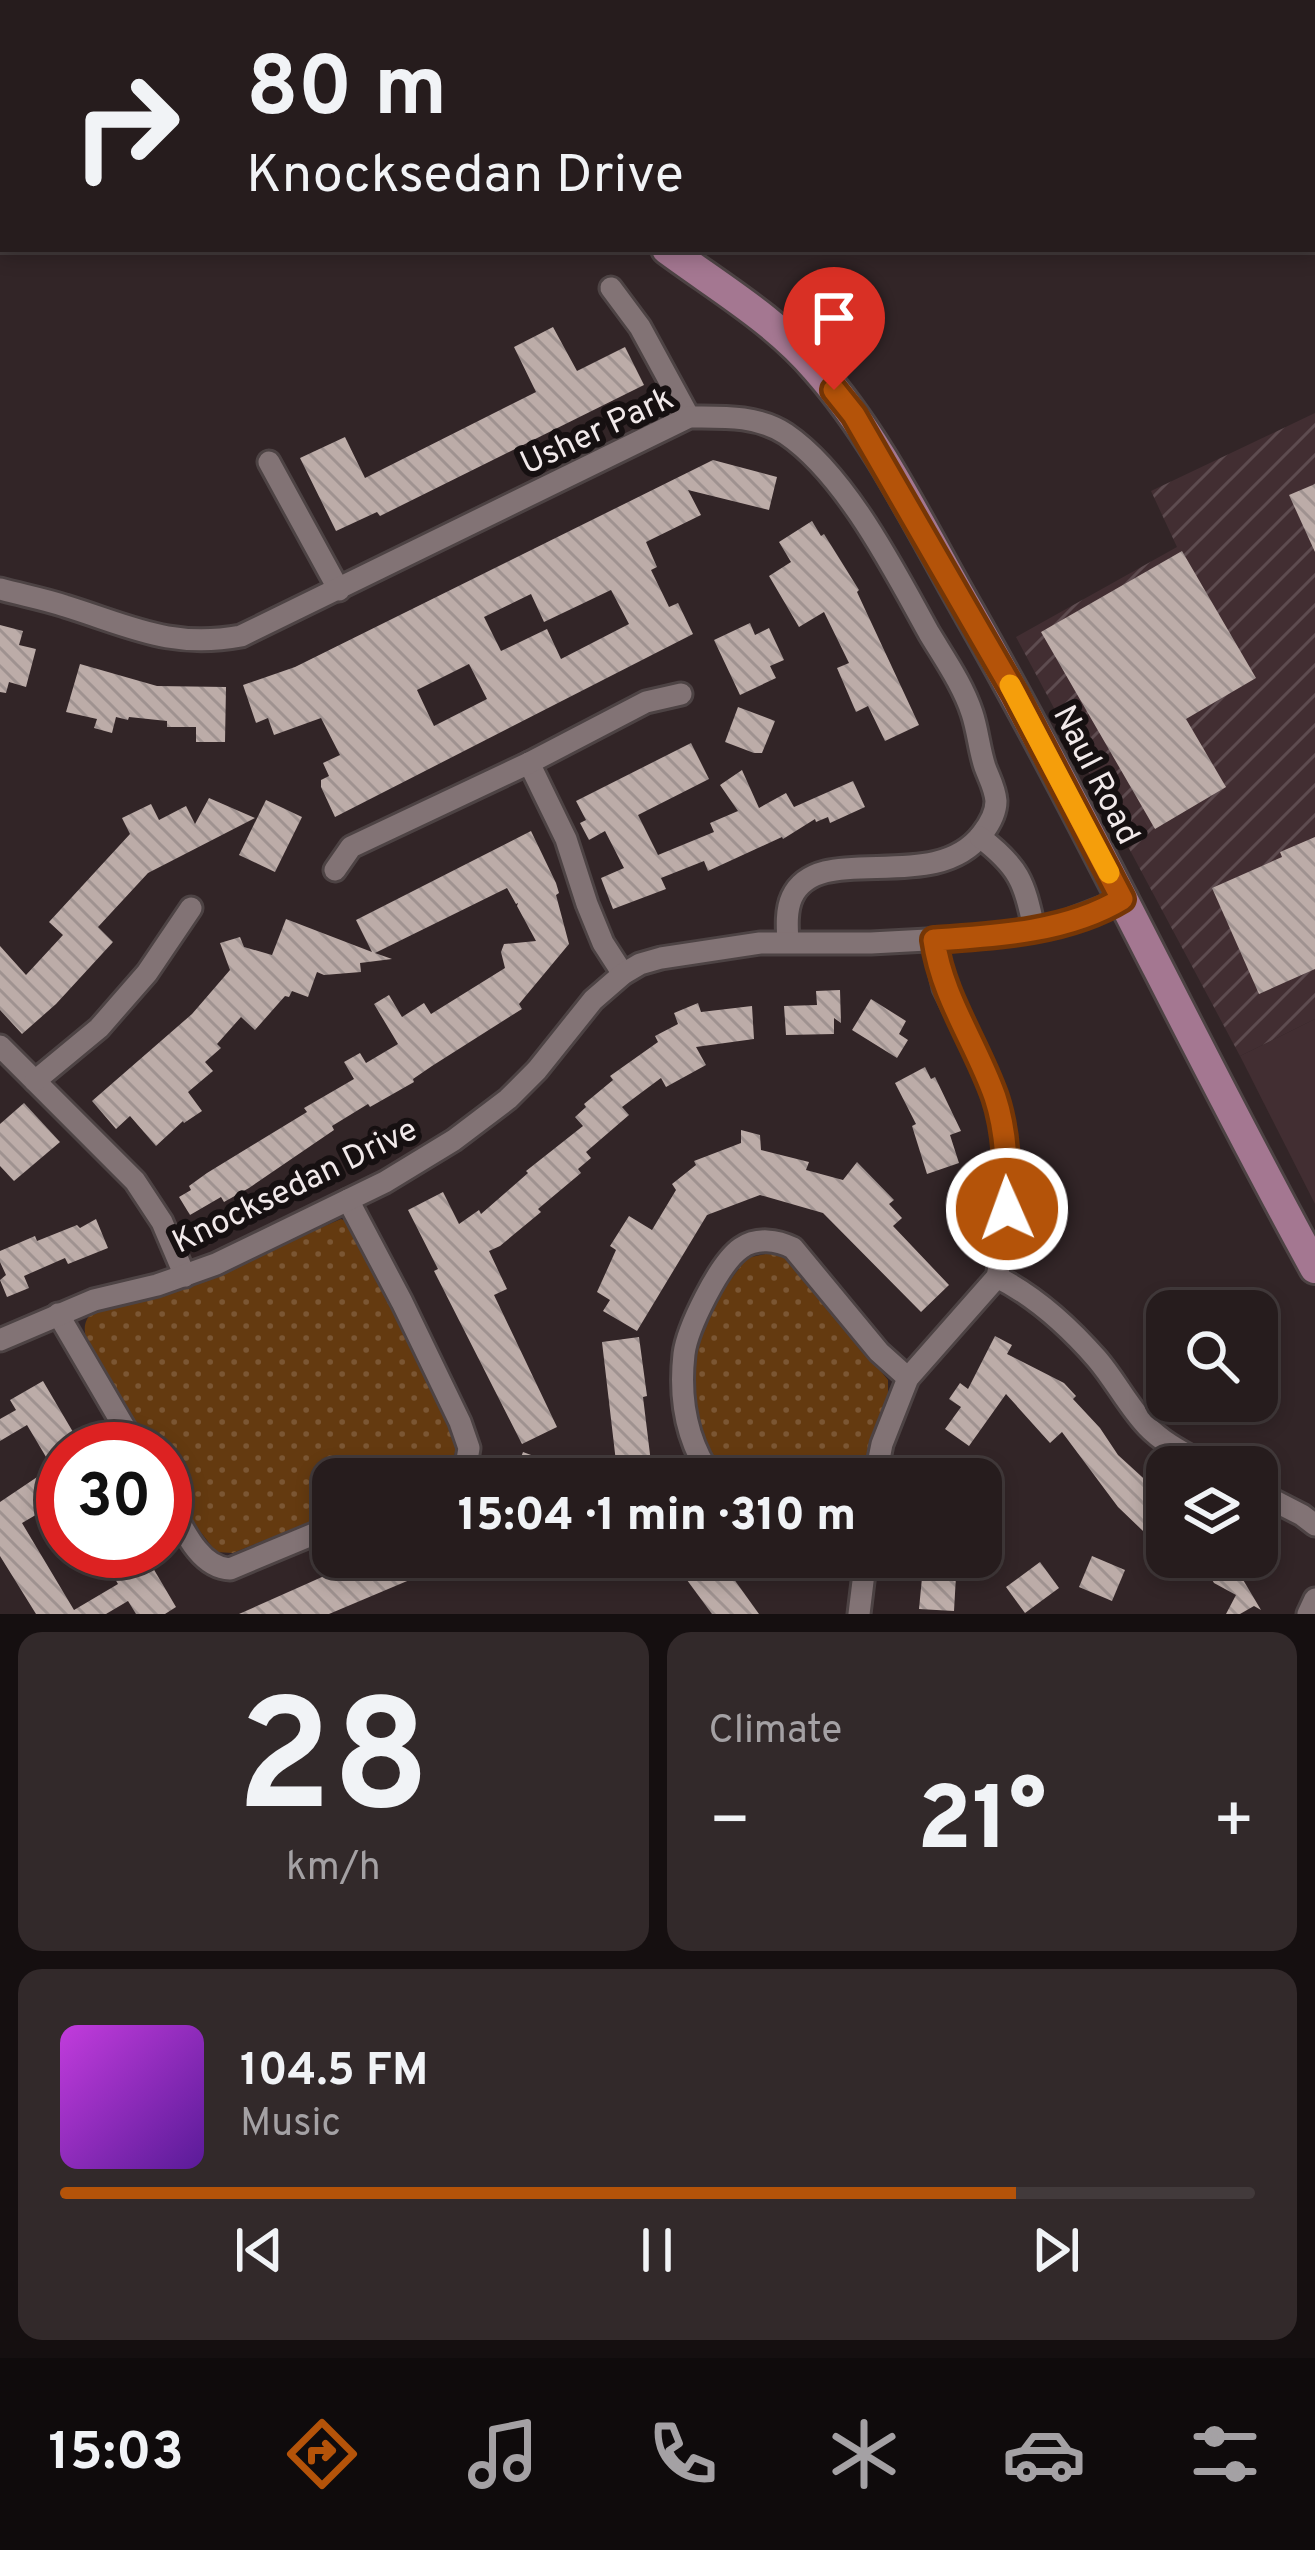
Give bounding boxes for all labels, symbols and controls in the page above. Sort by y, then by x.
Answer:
text: 80 m [246,39,447,145]
icon: right [48,48,204,204]
text: Knocksedan Drive [246,143,684,212]
pin [783,267,885,390]
icon: arrive [801,285,867,351]
street label: Usher Park [515,379,681,486]
street label: Naul Road [1041,699,1147,853]
street label: Knocksedan Drive [166,1110,425,1265]
position arrow [944,1146,1070,1272]
map controls [1146,1290,1278,1578]
button: search [1146,1290,1278,1422]
speed limit sign: 30 [36,1422,192,1578]
button: layers [1146,1446,1278,1578]
text: 15:04 · 1 min · 310 m [458,1489,856,1546]
text: 28 [236,1668,430,1866]
text: Climate [709,1708,842,1757]
text: 21° [917,1768,1046,1881]
text: − [709,1783,751,1866]
text: + [1212,1783,1255,1866]
text: km/h [286,1845,381,1894]
text: 104.5 FM [240,2044,428,2101]
text: Music [240,2101,341,2150]
icon: previous [226,2217,292,2283]
icon: pause [624,2217,690,2283]
icon: next [1023,2217,1089,2283]
icon: directions [280,2412,364,2496]
icon: music [461,2412,545,2496]
icon: phone [641,2412,725,2496]
icon: climate [822,2412,906,2496]
icon: car [1002,2412,1086,2496]
icon: filters [1183,2412,1267,2496]
text: 15:03 [48,2420,184,2489]

